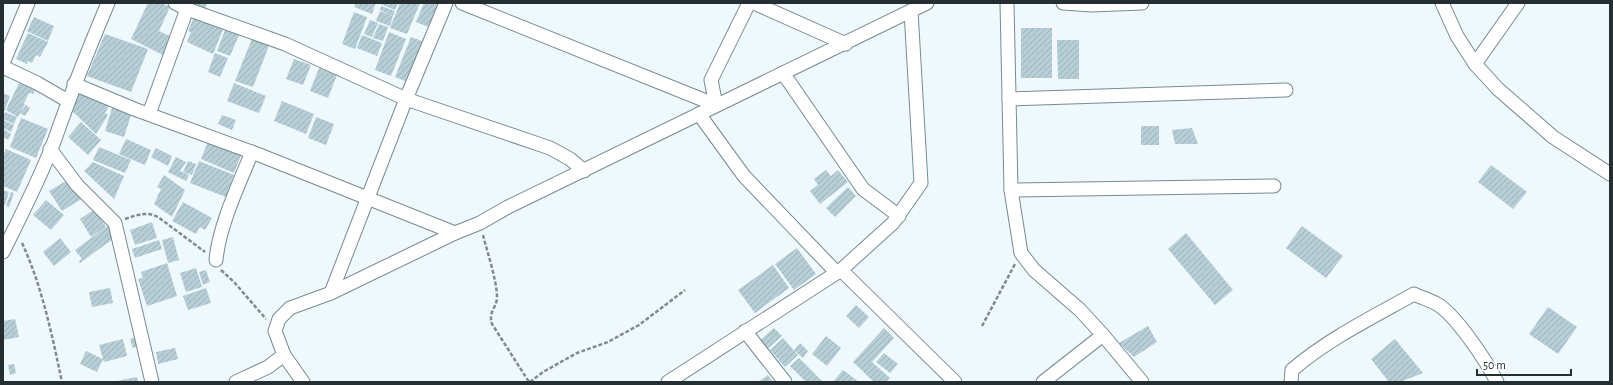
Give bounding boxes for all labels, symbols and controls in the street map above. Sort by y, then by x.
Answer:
scale bar [1477,351,1571,377]
text: 50 m [1483,359,1506,371]

